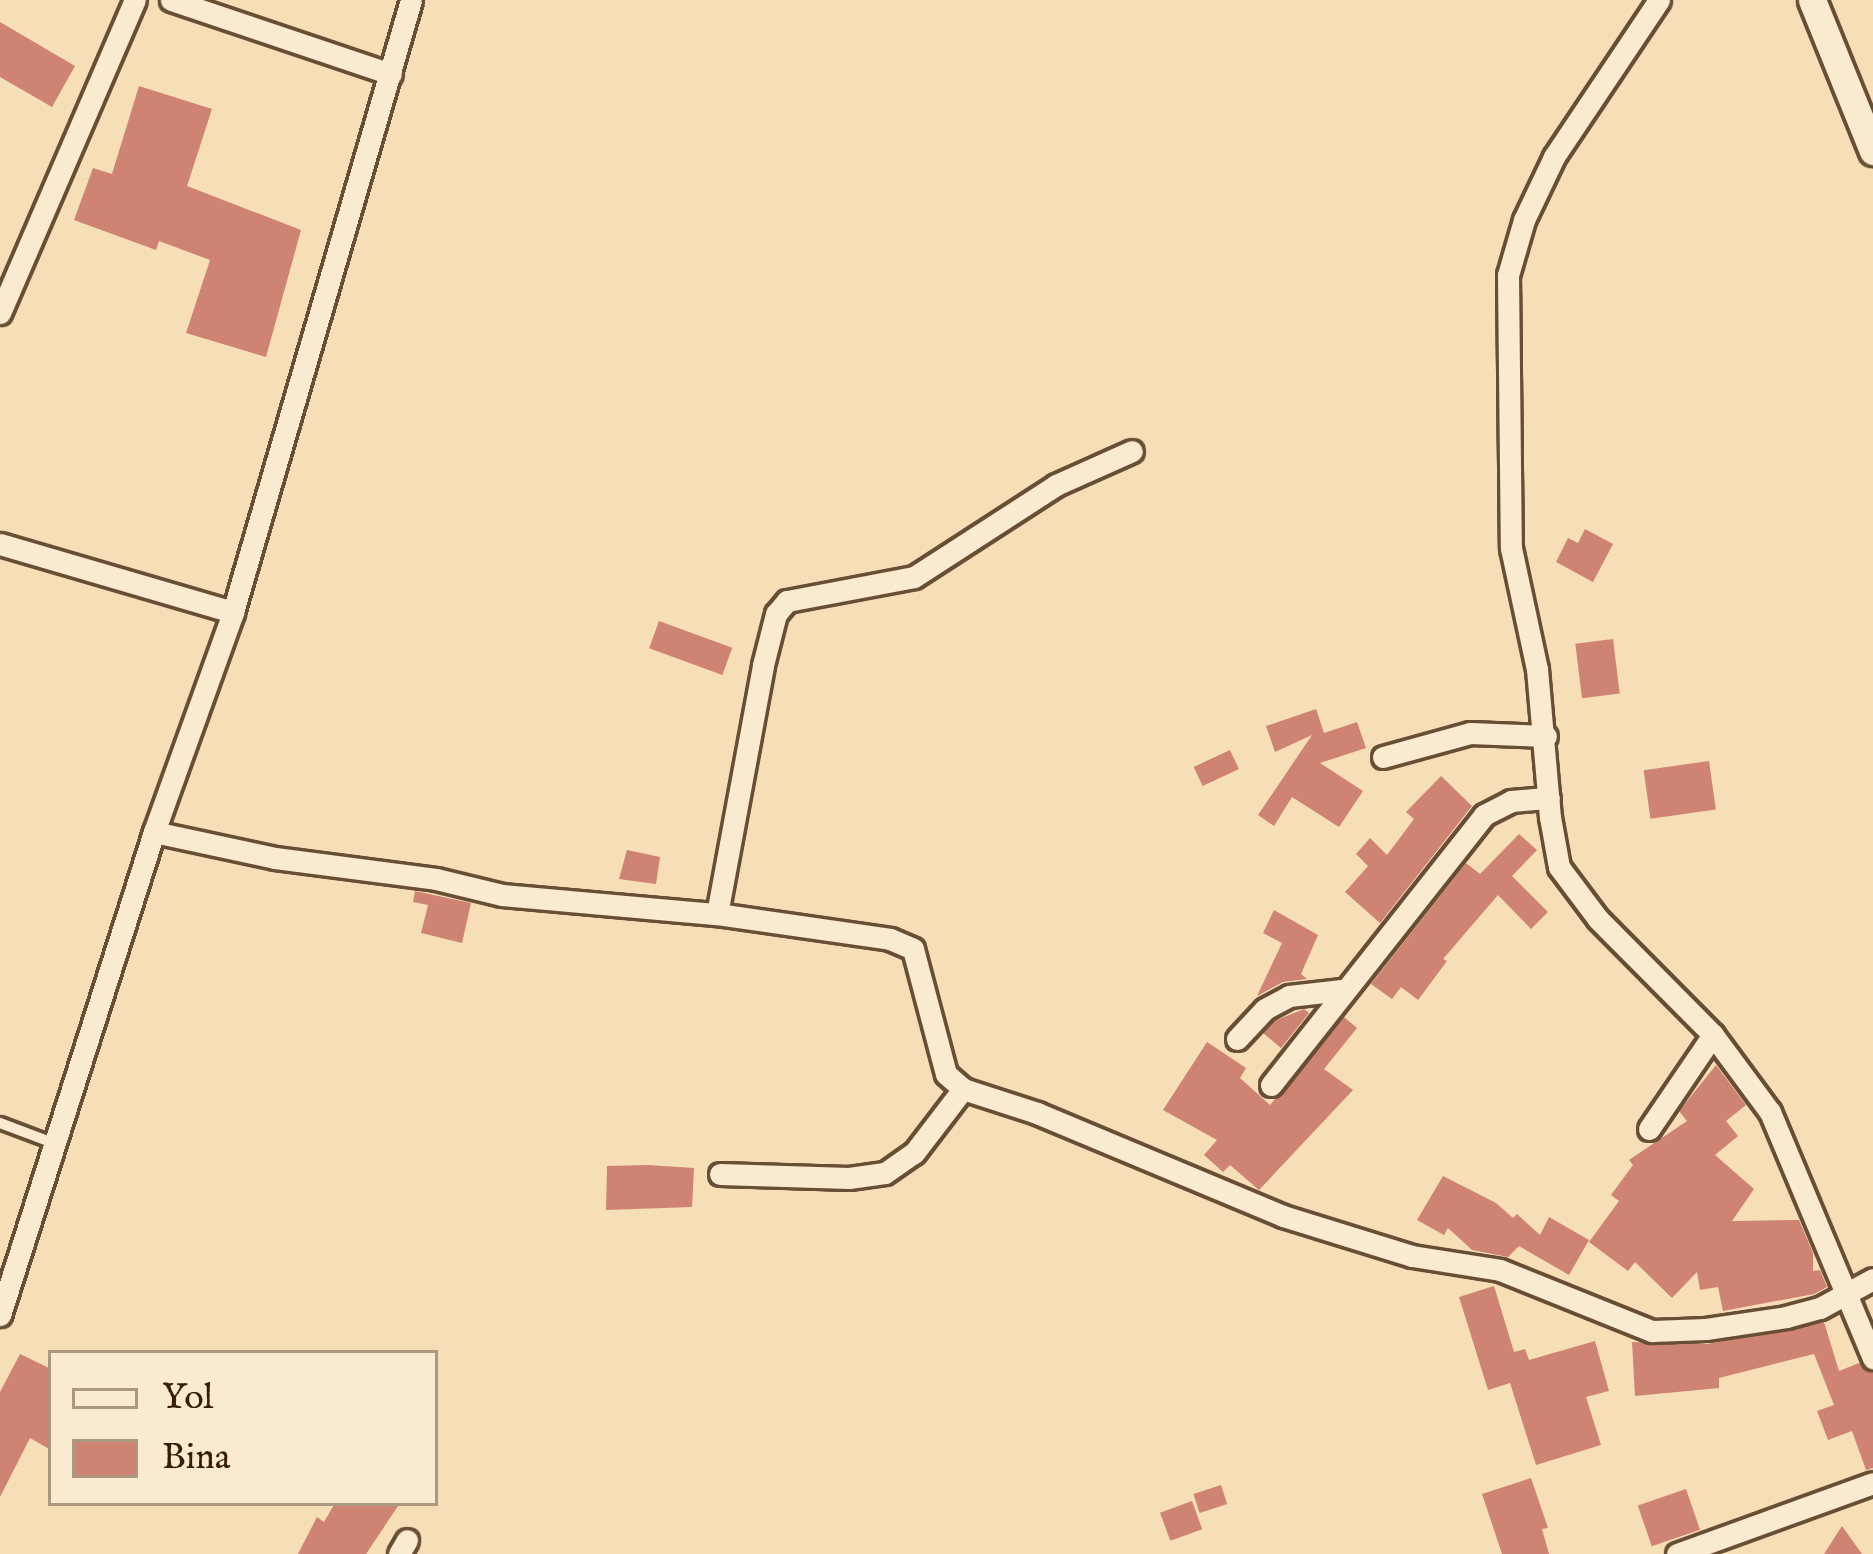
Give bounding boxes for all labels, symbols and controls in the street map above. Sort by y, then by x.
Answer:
legend [48,1350,438,1506]
text: Yol [162,1375,213,1421]
text: Bina [162,1435,230,1481]

